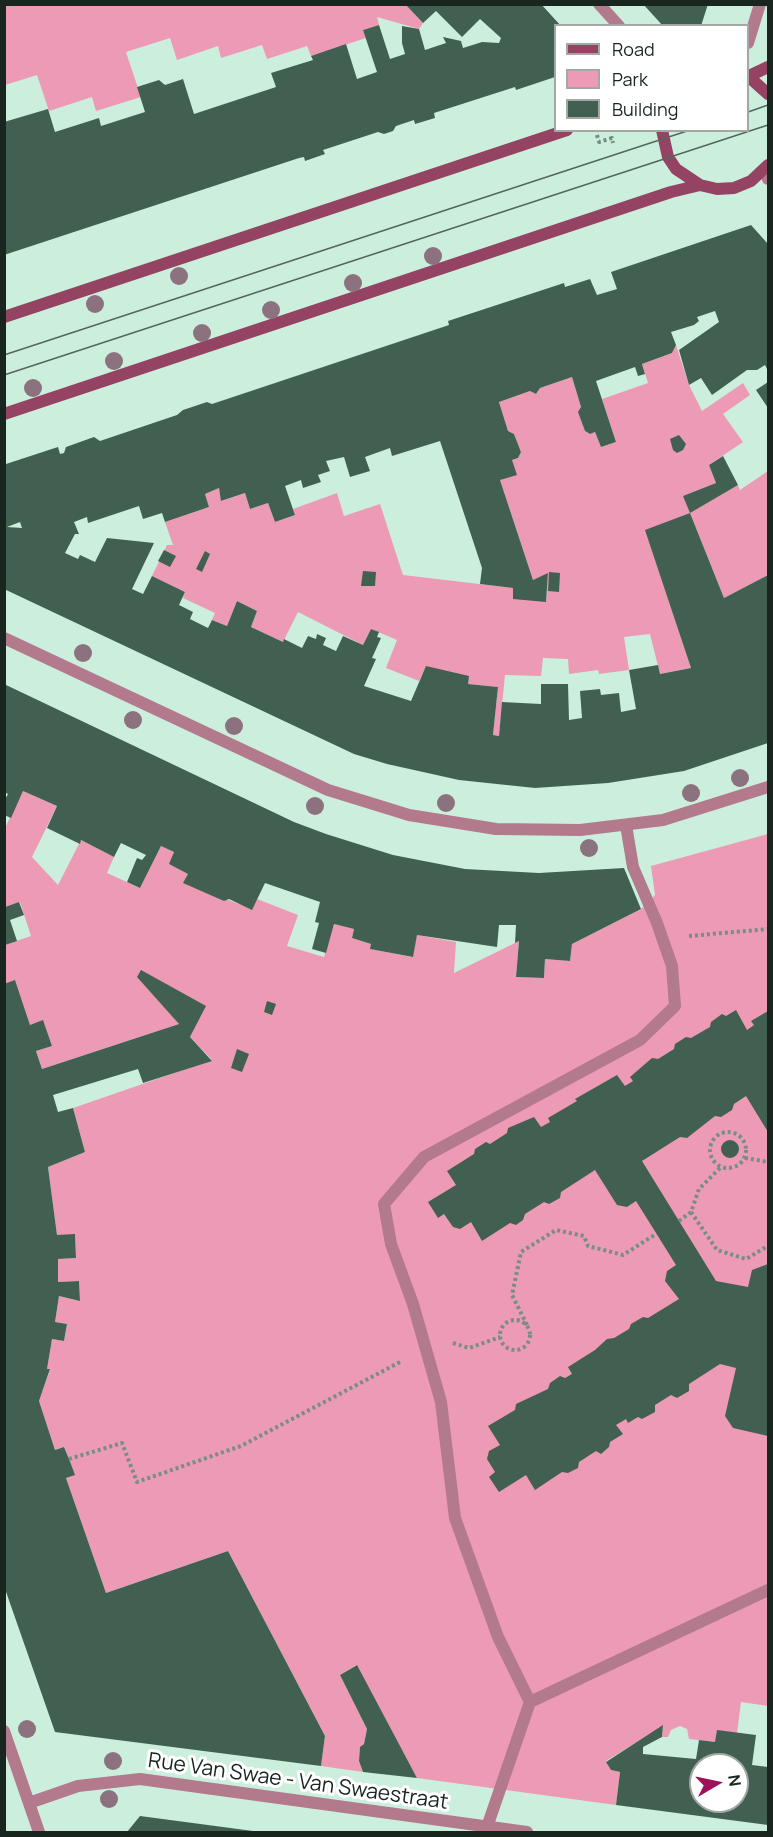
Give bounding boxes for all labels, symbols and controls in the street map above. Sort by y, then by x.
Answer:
legend [554,24,749,132]
text: Road [612,37,655,61]
text: Park [612,67,648,91]
text: Building [612,97,678,121]
street label: Rue Van Swae - Van Swaestraat [146,1748,450,1816]
north arrow [689,1753,749,1813]
text: N [723,1773,747,1788]

